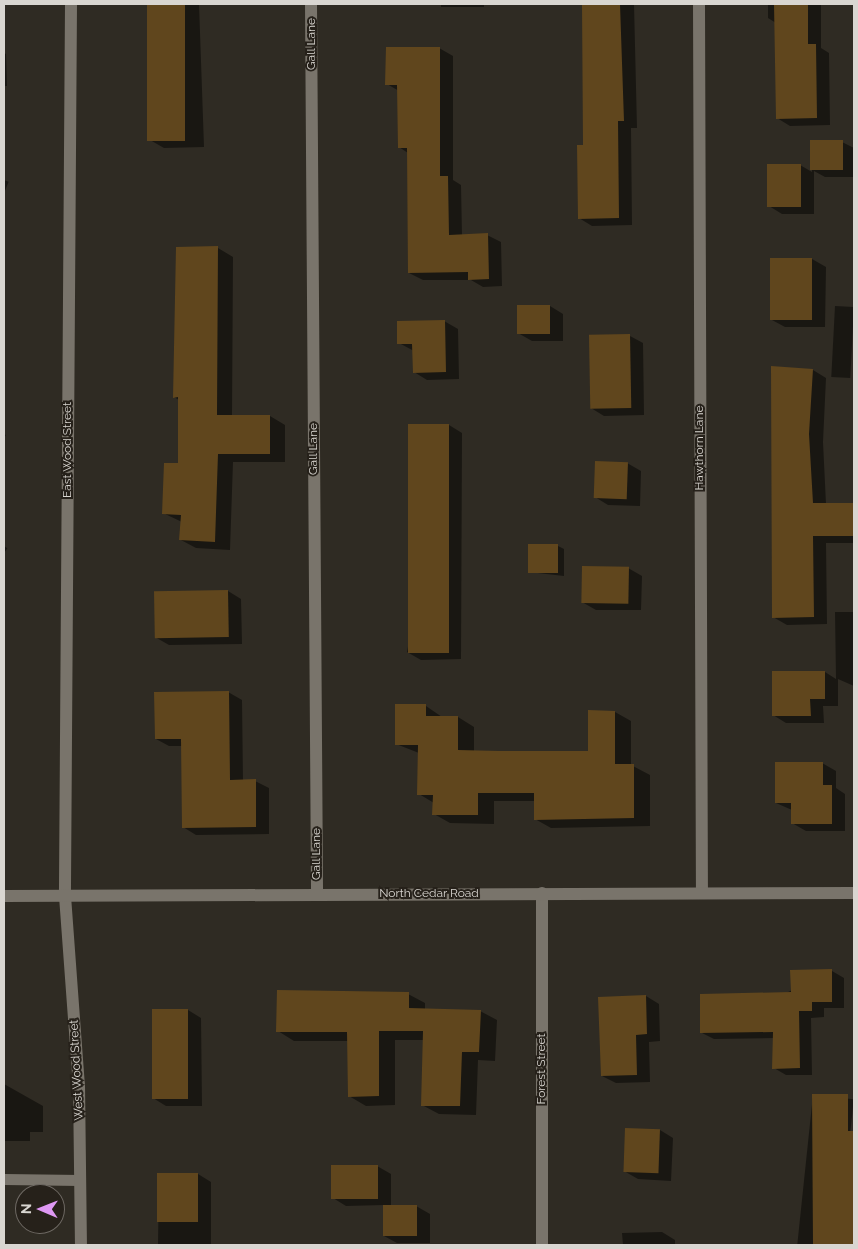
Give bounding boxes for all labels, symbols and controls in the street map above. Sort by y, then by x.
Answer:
street label: Gall Lane [305,18,319,70]
street label: East Wood Street [61,402,75,498]
street label: Hawthorn Lane [693,406,707,490]
street label: Gall Lane [307,423,321,475]
street label: Gall Lane [310,828,324,880]
street label: North Cedar Road [379,887,479,901]
street label: West Wood Street [67,1019,87,1121]
street label: Forest Street [535,1033,549,1105]
north arrow [15,1184,65,1234]
text: N [18,1203,34,1214]

